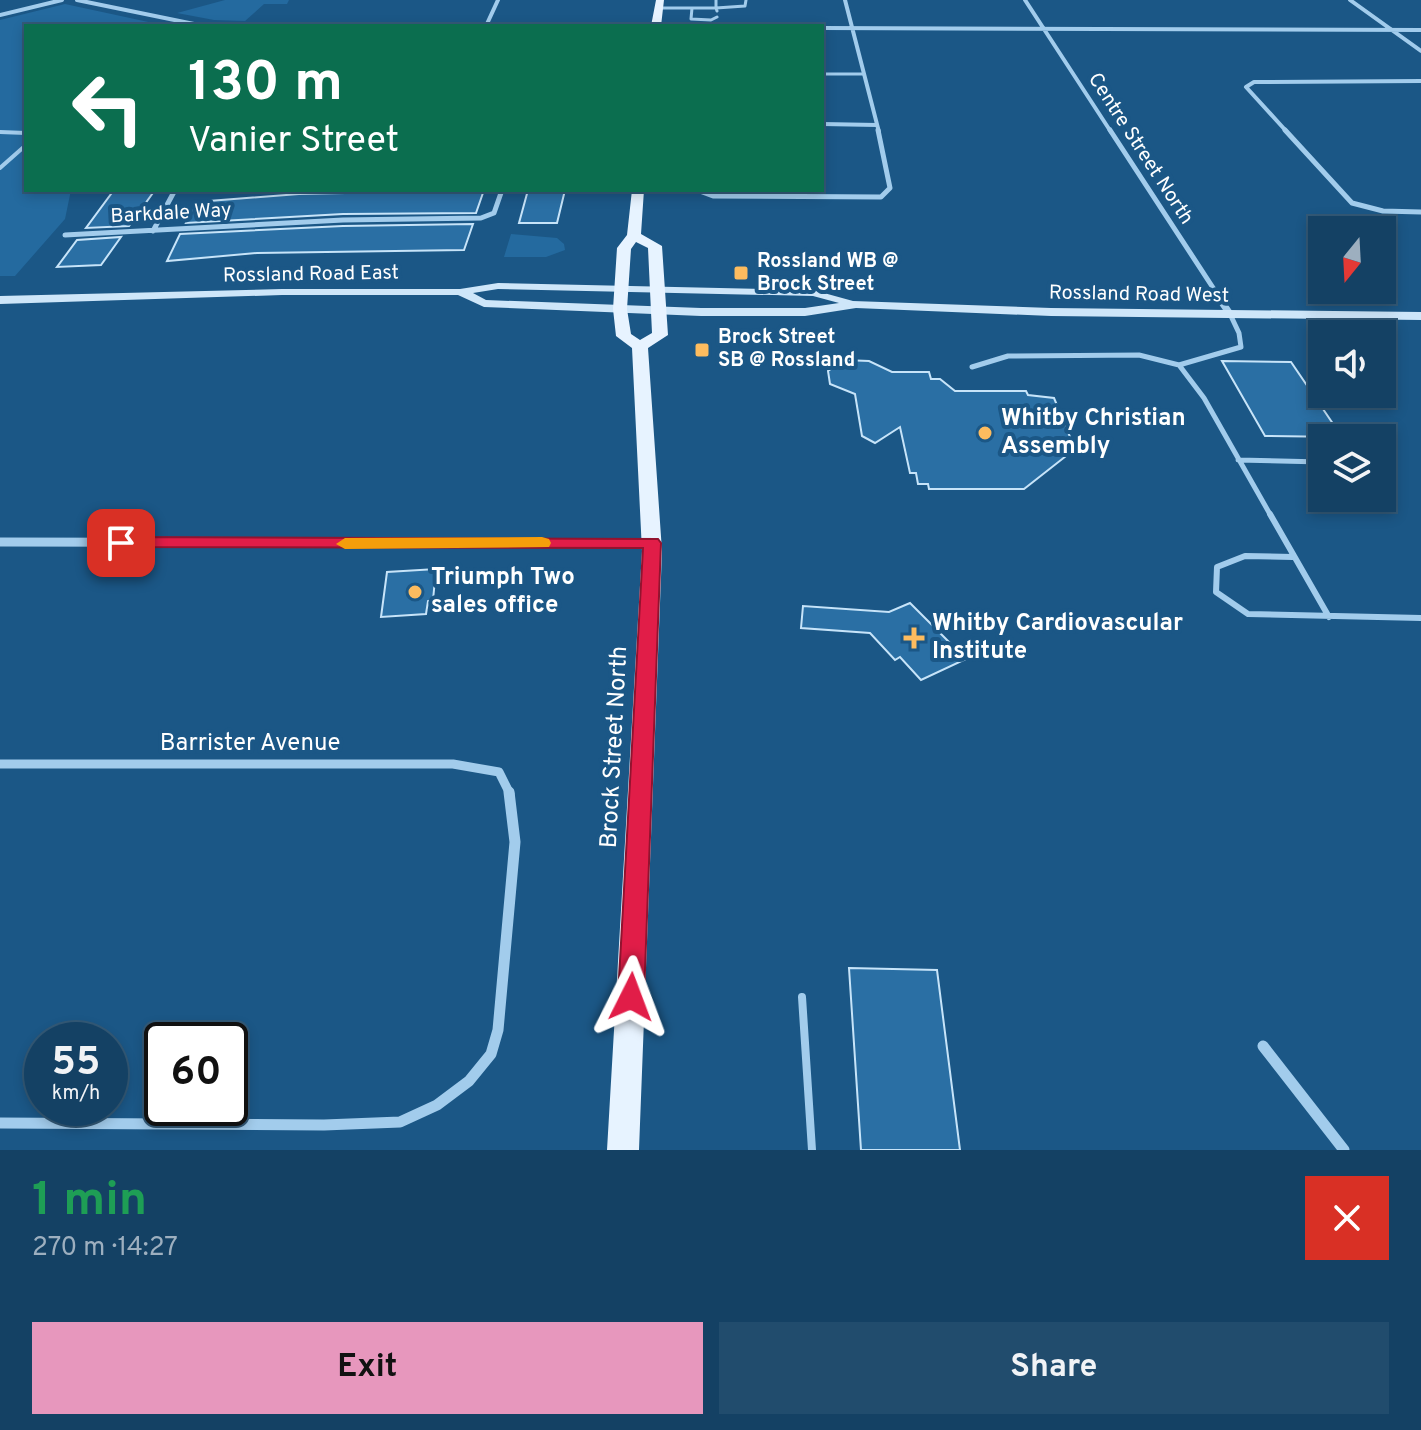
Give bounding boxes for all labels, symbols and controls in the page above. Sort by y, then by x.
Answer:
text: 130 m [188,50,343,120]
icon: left [56,56,160,160]
street label: Centre Street North [1081,68,1199,230]
text: Vanier Street [188,119,399,165]
street label: Barkdale Way [110,198,232,230]
north arrow [1308,216,1396,304]
map controls [1308,216,1396,512]
place label: Rossland WB @ Brock Street [757,249,899,298]
street label: Rossland Road East [223,260,399,290]
marker: Rossland WB @ Brock Street [732,264,750,282]
street label: Rossland Road West [1049,280,1229,310]
button: sound [1308,320,1396,408]
place label: Brock Street SB @ Rossland [718,325,855,374]
marker: Brock Street SB @ Rossland [693,341,711,359]
place label: Whitby Christian Assembly [1001,404,1186,462]
marker: Whitby Christian Assembly [976,424,994,442]
button: layers [1308,424,1396,512]
pin [87,509,155,577]
icon: arrive [99,521,143,565]
place label: Triumph Two sales office [431,563,575,621]
marker: Triumph Two sales office [406,583,424,601]
place label: Whitby Cardiovascular Institute [932,609,1183,667]
marker: Whitby Cardiovascular Institute [903,627,925,649]
street label: Brock Street North [595,645,635,849]
street label: Barrister Avenue [160,729,340,759]
position arrow [589,955,673,1039]
speed limit sign: 60 [144,1022,248,1126]
text: 55 [52,1039,100,1089]
text: km/h [52,1081,100,1107]
text: 1 min [32,1172,147,1232]
button: close [1305,1176,1389,1260]
text: 270 m · 14:27 [32,1232,178,1265]
button: Exit [32,1322,703,1414]
button: Share [719,1322,1389,1414]

